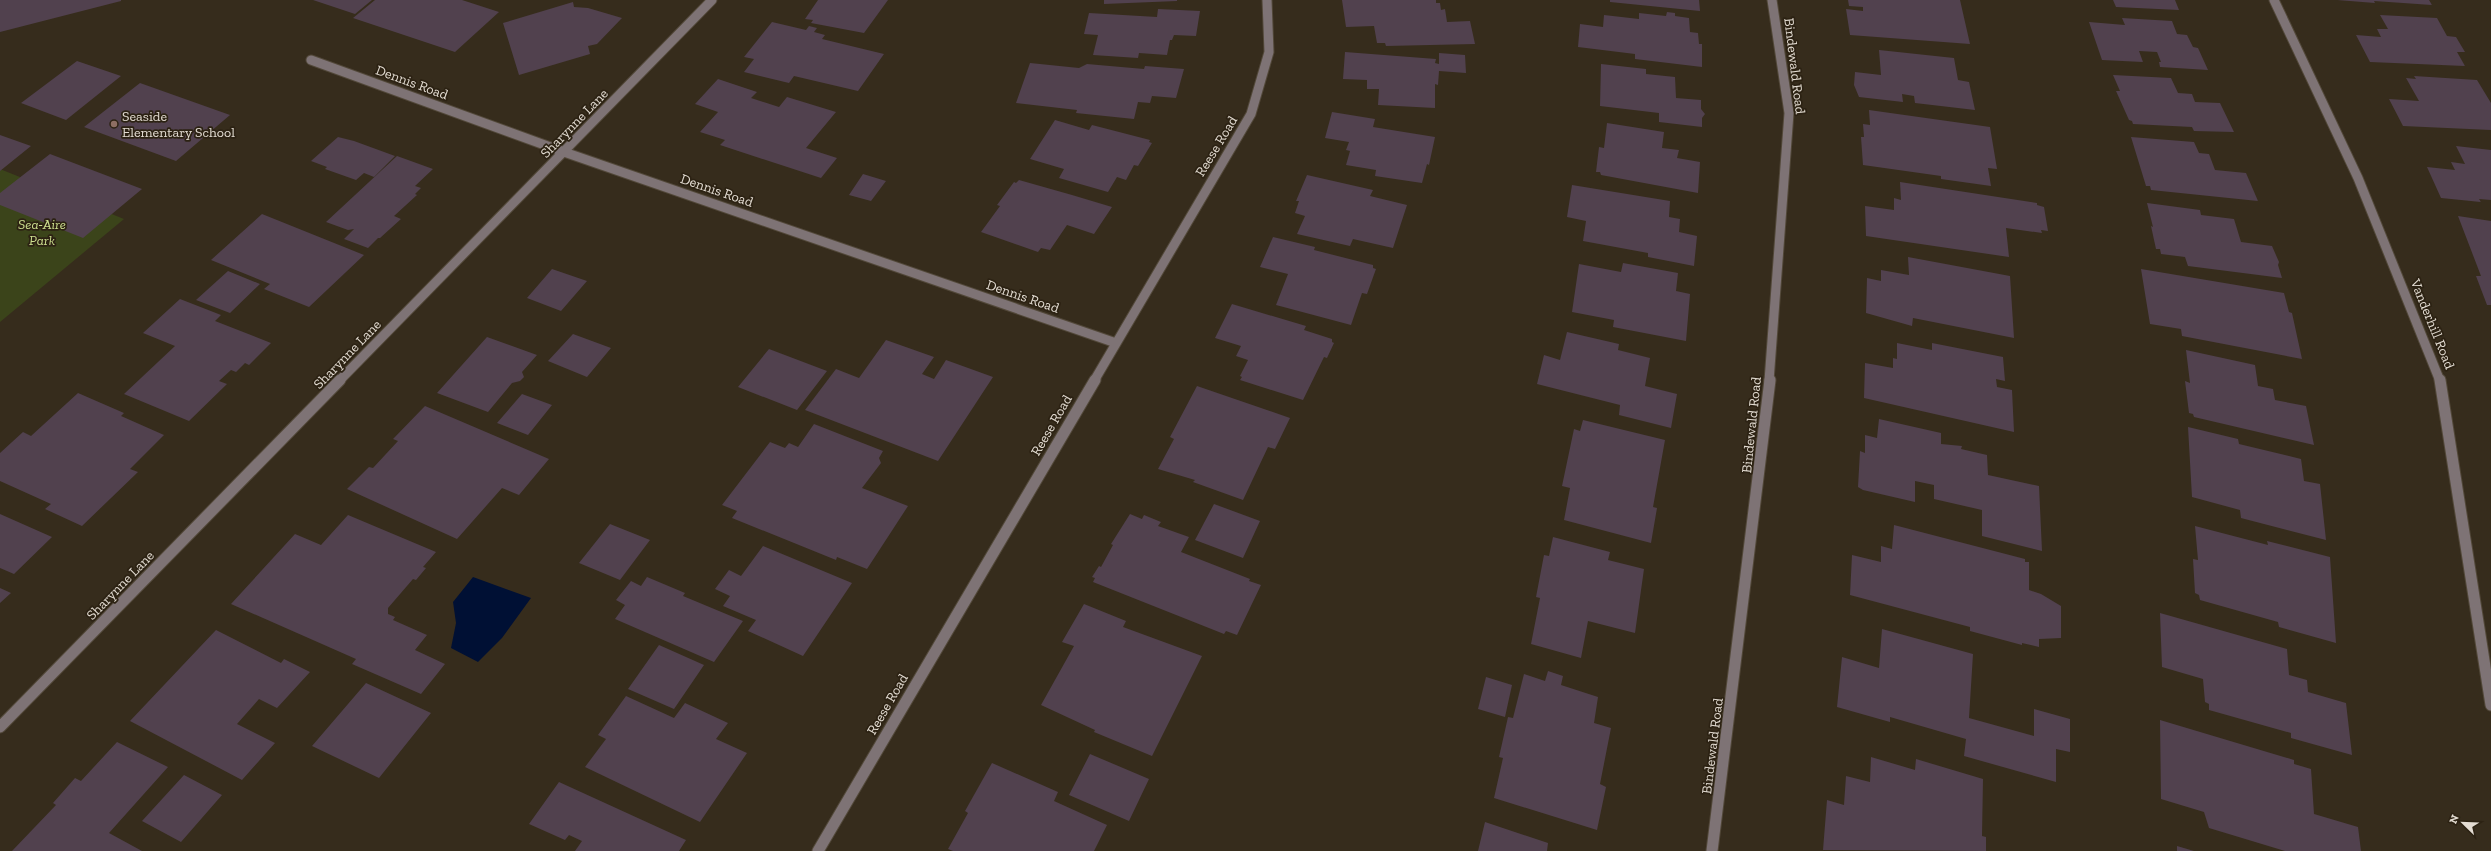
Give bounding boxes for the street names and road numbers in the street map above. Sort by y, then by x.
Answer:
street label: Bindewald Road [1780,17,1809,115]
street label: Dennis Road [373,62,451,104]
street label: Sharynne Lane [537,85,612,162]
street label: Reese Road [1192,113,1241,180]
street label: Dennis Road [678,170,756,211]
street label: Dennis Road [984,276,1062,317]
street label: Vanderhill Road [2406,276,2458,372]
street label: Sharynne Lane [310,316,385,393]
street label: Bindewald Road [1738,376,1765,474]
street label: Reese Road [1027,391,1076,459]
street label: Sharynne Lane [83,547,158,624]
street label: Reese Road [863,670,912,738]
street label: Bindewald Road [1698,697,1727,795]

